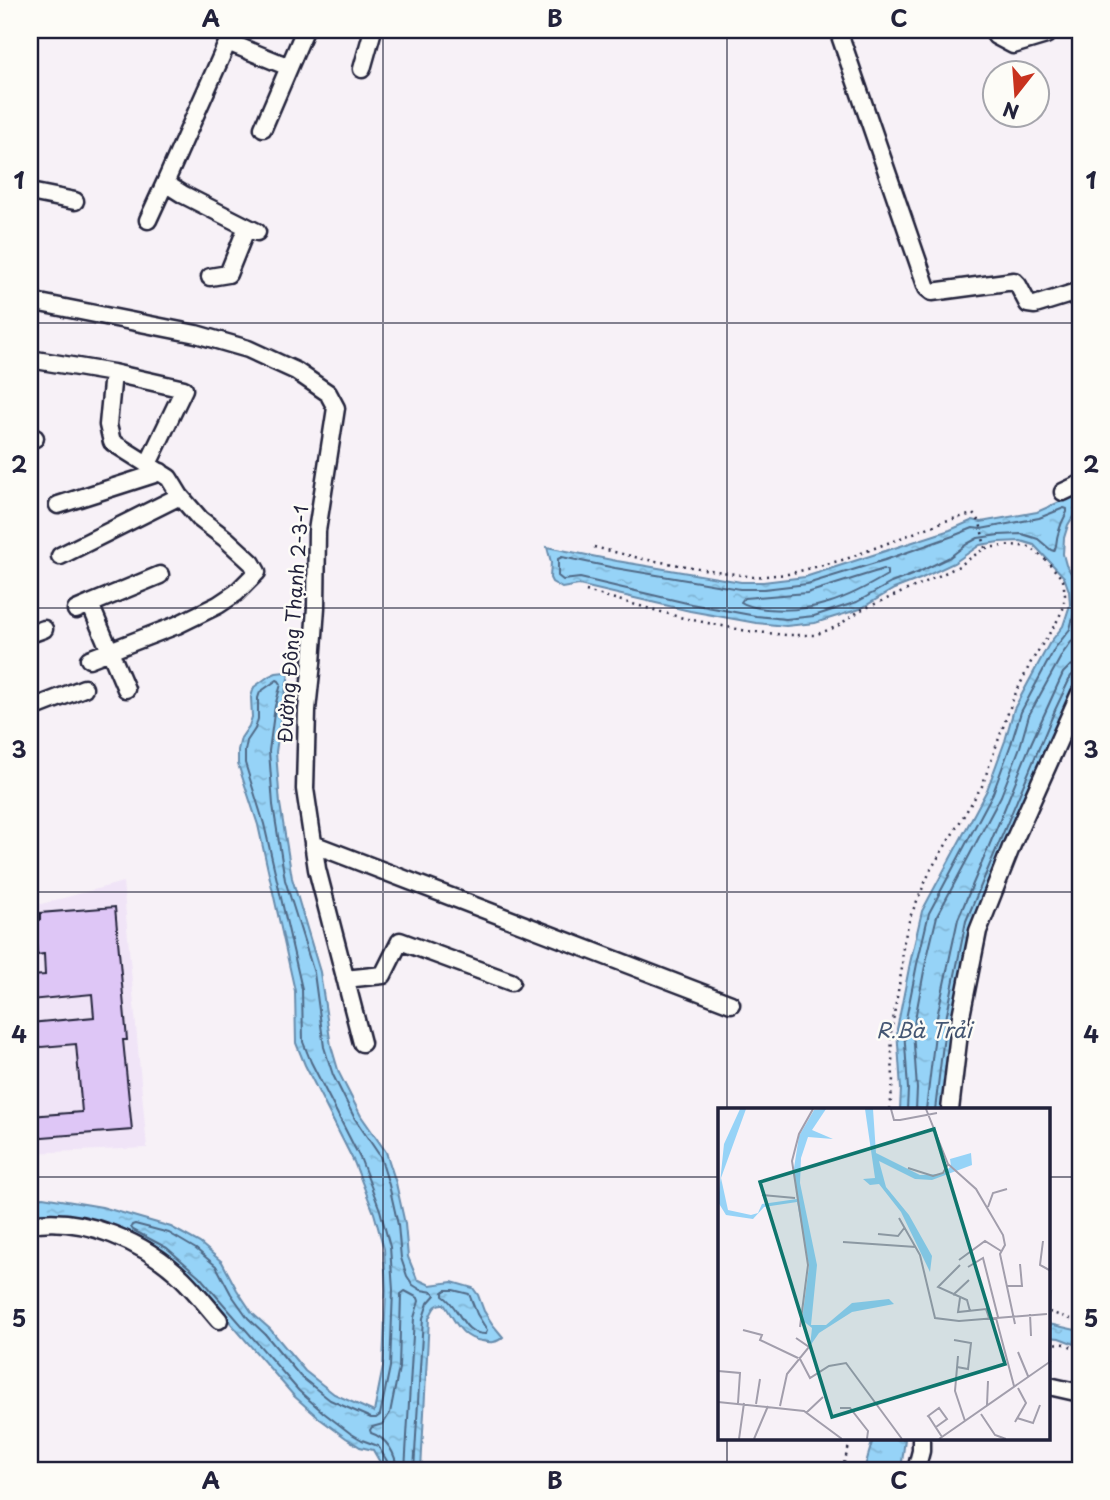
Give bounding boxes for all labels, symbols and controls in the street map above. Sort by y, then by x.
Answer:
text: A [202,0,220,35]
text: B [547,0,563,35]
text: C [890,0,908,35]
north arrow [981,60,1050,130]
text: N [999,96,1022,127]
text: 1 [14,162,25,197]
text: 1 [1086,162,1097,197]
text: 2 [11,446,27,481]
text: 2 [1083,446,1099,481]
street label: Đường Đông Thạnh 2-3-1 [270,504,314,744]
text: 3 [11,731,27,766]
text: 3 [1083,731,1099,766]
water label: R.Bà Trải [876,1013,975,1045]
text: 4 [11,1016,27,1051]
text: 4 [1083,1016,1099,1051]
inset map [718,1108,1050,1440]
text: 5 [12,1300,26,1335]
text: 5 [1084,1300,1098,1335]
text: A [202,1462,220,1497]
text: B [547,1462,563,1497]
text: C [890,1462,908,1497]

